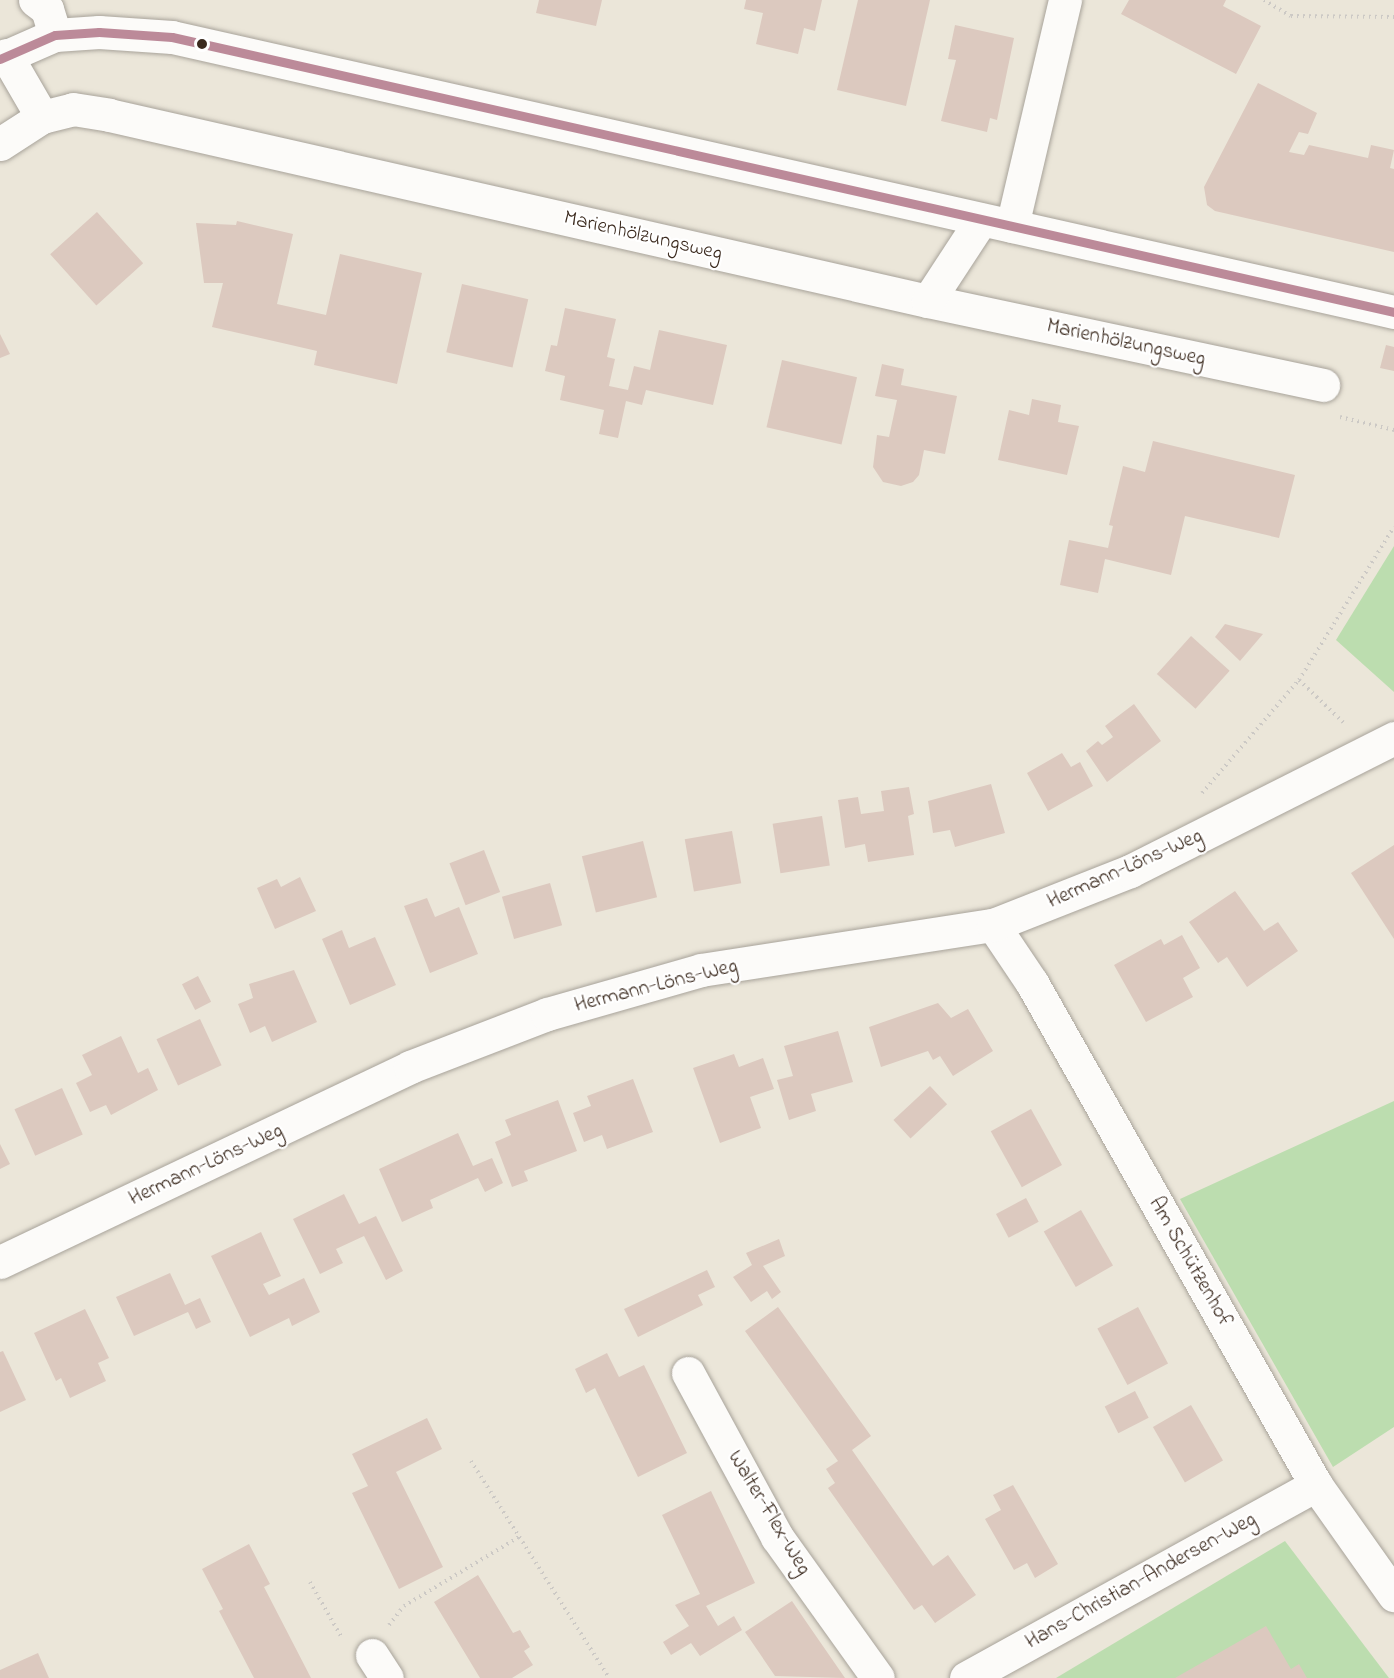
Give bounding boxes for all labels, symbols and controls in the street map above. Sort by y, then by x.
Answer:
unlabelled marker [196,38,208,50]
street label: Marienhölzungsweg [561,206,725,266]
street label: Marienhölzungsweg [1044,314,1208,372]
street label: Hermann-Löns-Weg [1044,824,1206,914]
street label: Hermann-Löns-Weg [572,954,740,1018]
street label: Hermann-Löns-Weg [125,1118,287,1212]
street label: Am Schützenhof [1143,1193,1237,1331]
street label: Walter-Flex-Weg [722,1446,816,1580]
street label: Hans-Christian-Andersen-Weg [1021,1507,1261,1655]

